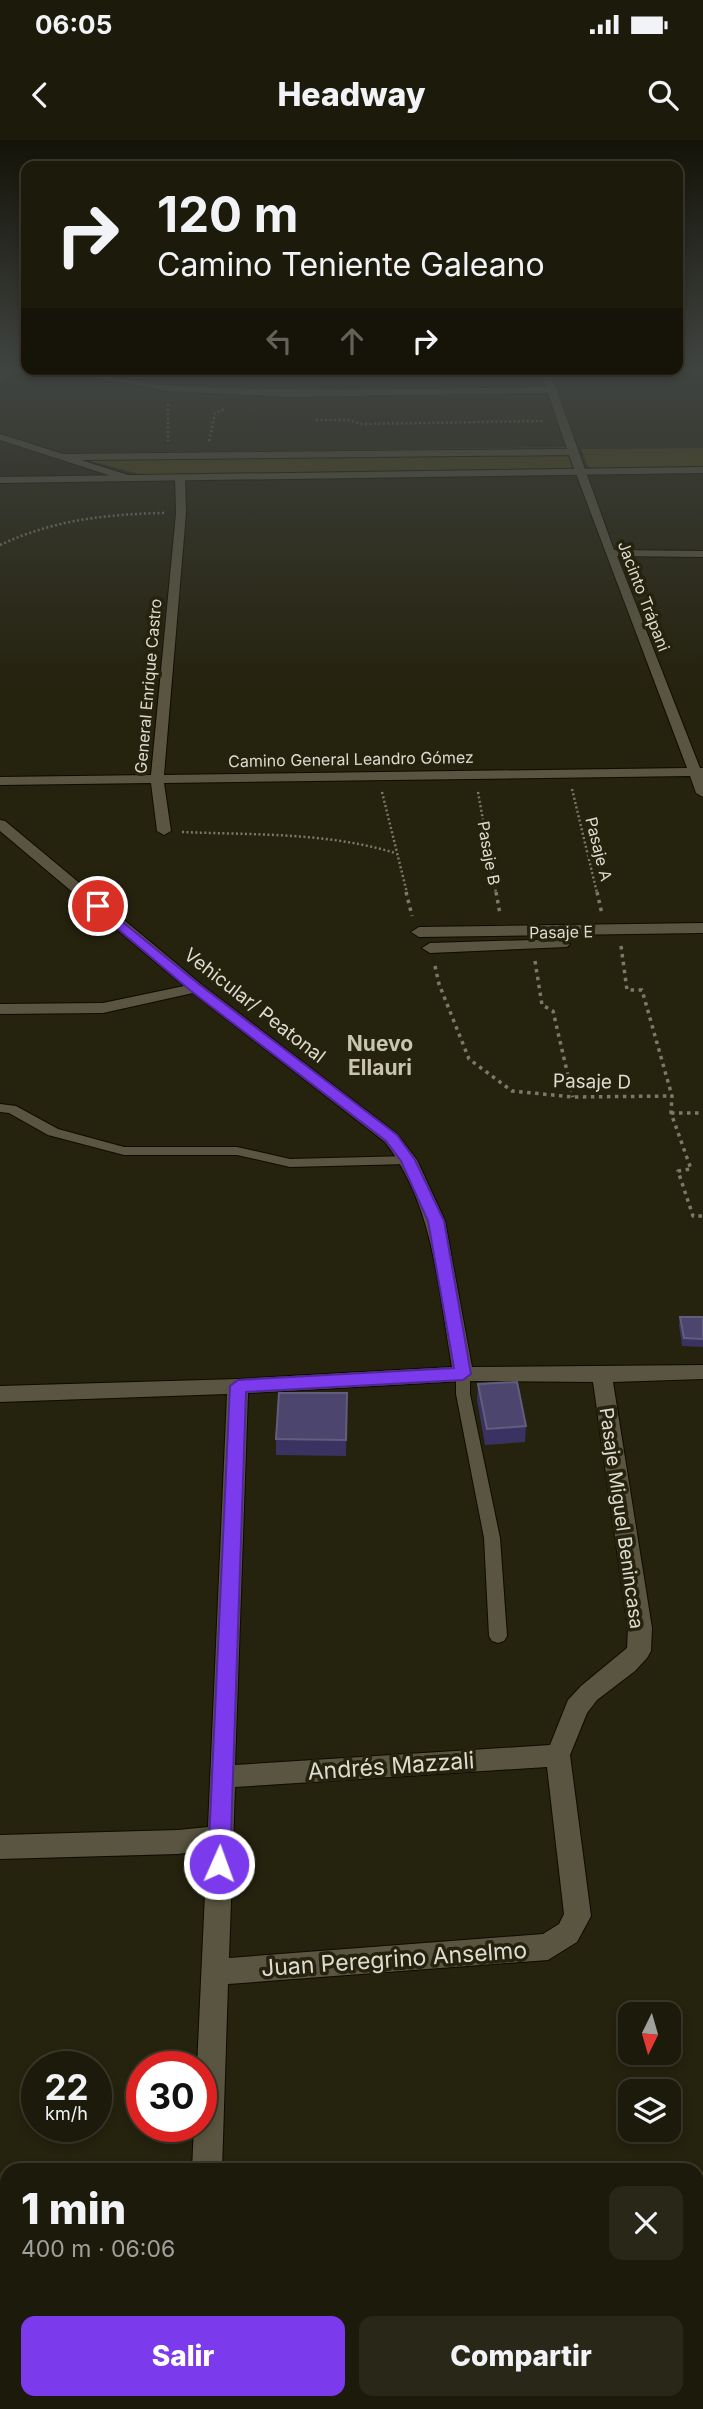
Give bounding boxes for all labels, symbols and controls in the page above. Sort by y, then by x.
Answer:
text: 06:05 [35,9,112,40]
text: Headway [277,75,426,114]
icon: back [21,76,59,114]
icon: search [644,76,682,114]
text: 120 m [157,185,298,244]
icon: right [42,189,133,280]
text: Camino Teniente Galeano [157,245,545,284]
icon: left [260,322,298,360]
icon: ahead [333,322,371,360]
icon: right [406,322,444,360]
street label: Jacinto Trápani [614,538,674,654]
street label: General Enrique Castro [130,598,166,774]
street label: Camino General Leandro Gómez [228,747,474,771]
street label: Pasaje A [581,815,617,883]
street label: Pasaje B [474,819,504,887]
pin [68,876,128,936]
icon: arrive [79,887,117,925]
street label: Pasaje E [529,921,593,943]
street label: Vehicular/ Peatonal [179,943,330,1068]
district label: Nuevo Ellauri [347,1031,413,1080]
street label: Pasaje D [553,1069,631,1094]
street label: Pasaje Miguel Benincasa [595,1406,648,1630]
street label: Andrés Mazzali [307,1746,475,1786]
position arrow [182,1827,256,1901]
street label: Juan Peregrino Anselmo [260,1936,528,1982]
north arrow [618,2002,681,2065]
map controls [618,2002,681,2142]
speed limit sign: 30 [126,2051,217,2142]
text: 22 [44,2066,89,2108]
button: layers [618,2079,681,2142]
text: km/h [45,2103,88,2124]
text: 1 min [21,2183,126,2234]
button: close [609,2186,683,2260]
text: 400 m · 06:06 [21,2235,175,2263]
button: Salir [21,2316,345,2396]
button: Compartir [359,2316,683,2396]

